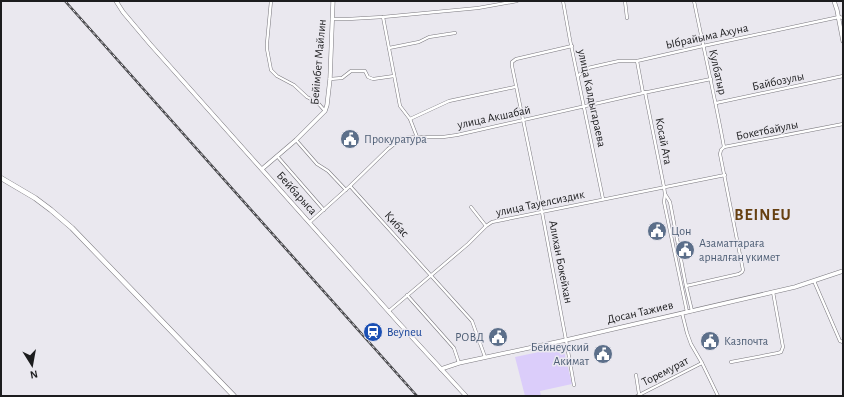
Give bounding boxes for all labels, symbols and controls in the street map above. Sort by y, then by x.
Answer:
street label: Бейімбет Майлин [308,19,328,105]
street label: Ыбрайыма Ахуна [665,21,750,52]
street label: улица Калдыгараева [575,47,608,149]
street label: Кулбатыр [706,48,729,96]
street label: Байбозулы [751,70,805,93]
street label: улица Акшабай [455,103,532,132]
street label: Косай Ата [654,117,675,166]
street label: Бокетбайулы [735,118,799,143]
public building icon: Прокуратура [339,128,361,150]
place label: Прокуратура [364,133,427,146]
street label: Бейбарыса [275,169,320,217]
street label: улица Тауелсиздик [494,188,586,219]
district label: BEINEU [734,207,792,223]
street label: Қибас [383,209,412,239]
street label: Алихан Бокейхан [547,219,575,305]
public building icon: Цон [646,220,668,242]
place label: Цон [671,225,691,237]
place label: Азаматтараға арналған үкимет [699,237,781,263]
public building icon: Азаматтараға арналған үкимет [674,239,696,261]
street label: Досан Тажиев [606,298,675,325]
station icon: Beyneu [362,321,384,343]
place label: Beyneu [387,326,422,339]
public building icon: РОВД [487,326,509,348]
public building icon: Казпочта [699,330,721,352]
place label: РОВД [455,331,484,343]
place label: Казпочта [724,335,769,347]
place label: Бейнеуский Акимат [531,341,590,367]
public building icon: Бейнеуский Акимат [592,343,614,365]
north arrow [12,345,52,385]
street label: Торемурат [640,354,691,389]
text: N [29,368,39,380]

